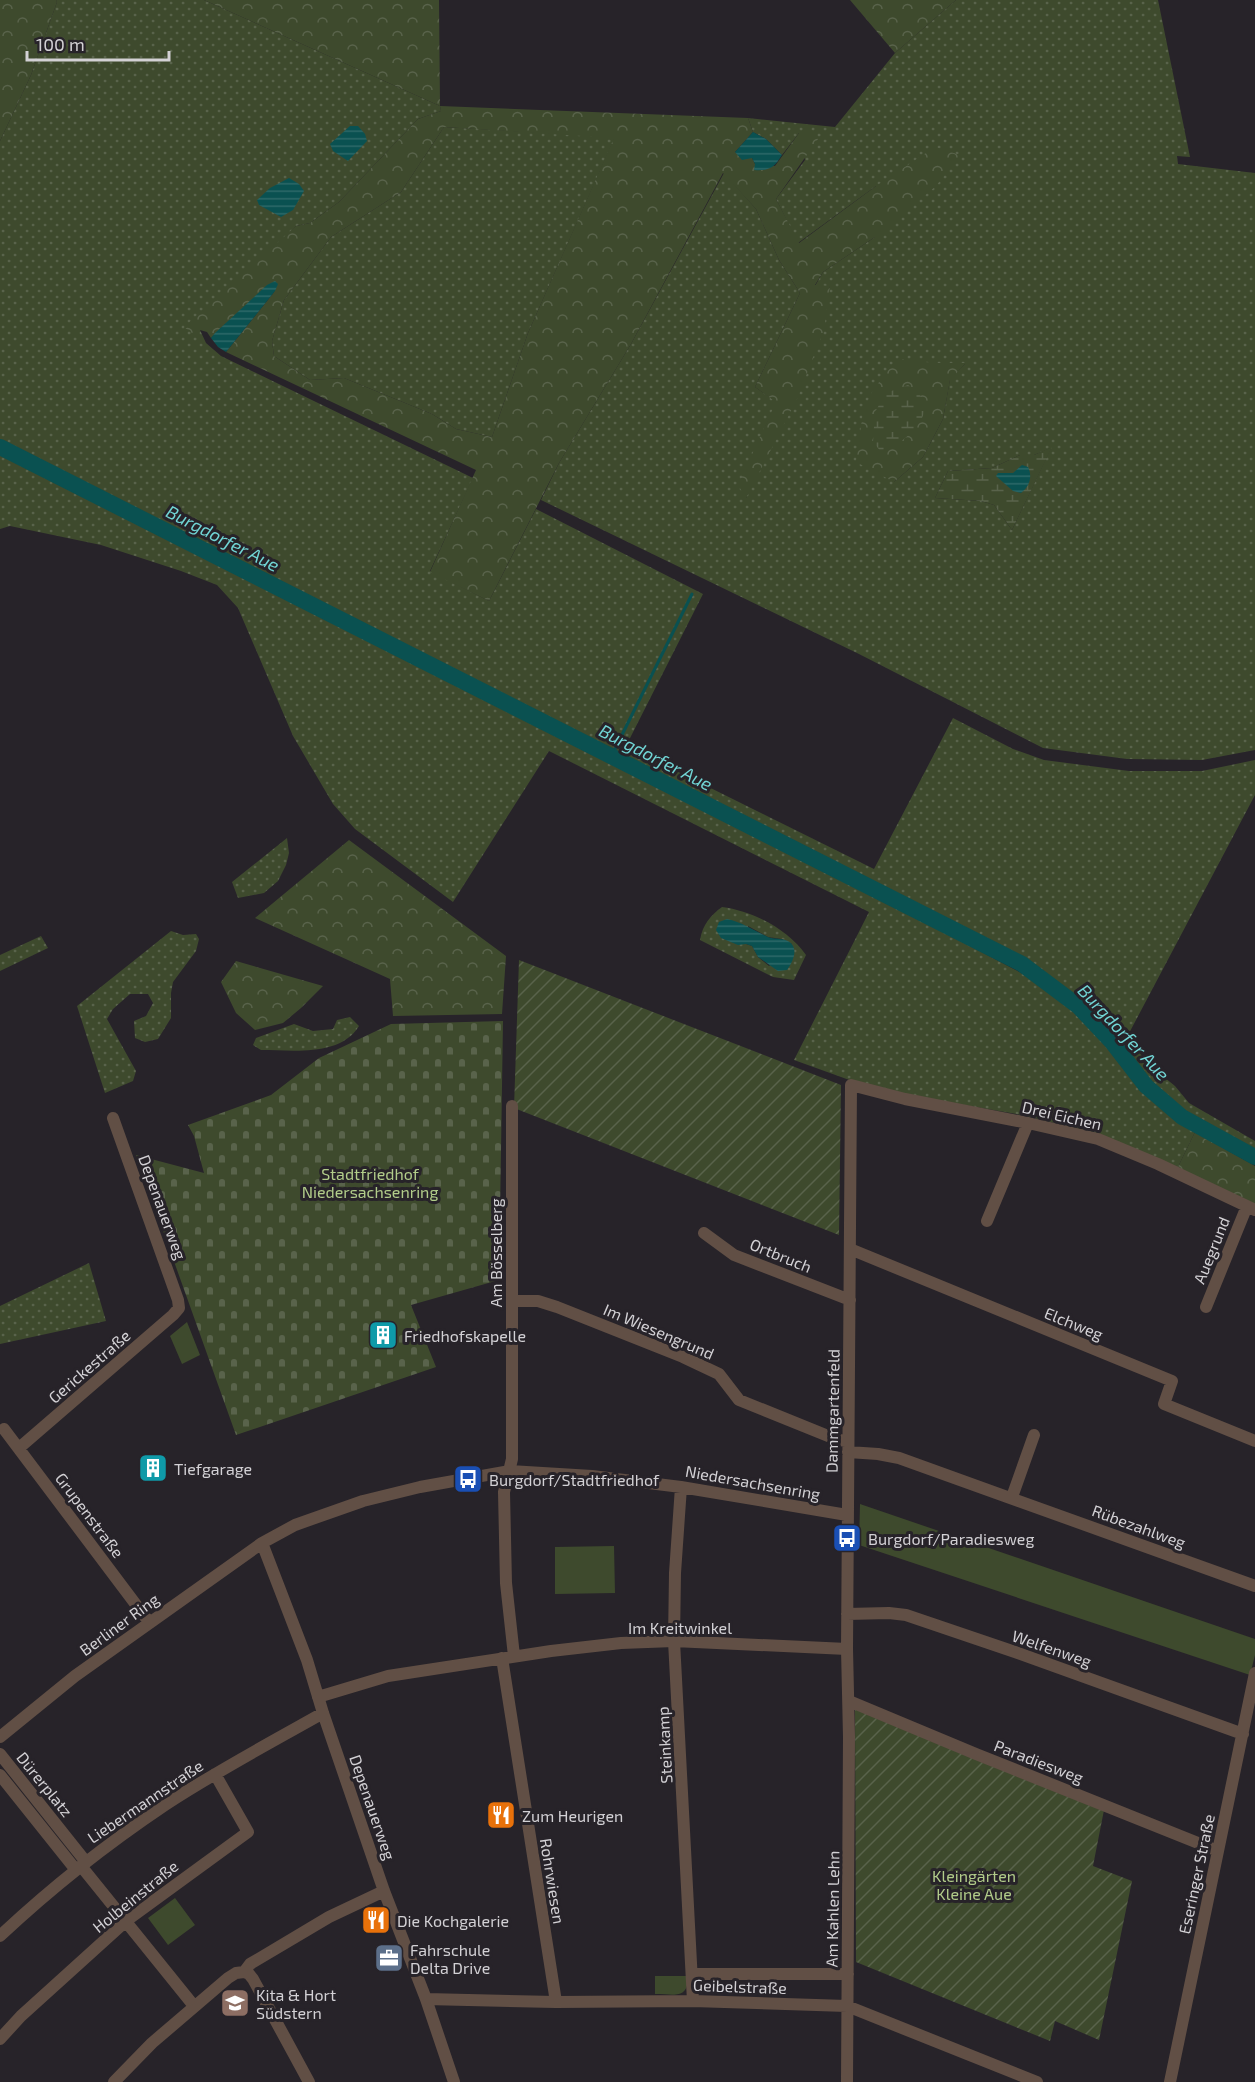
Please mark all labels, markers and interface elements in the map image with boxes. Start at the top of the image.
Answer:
scale bar [27,24,170,62]
text: 100 m [36,33,85,55]
water label: Burgdorfer Aue [163,500,284,576]
water label: Burgdorfer Aue [596,719,717,795]
water label: Burgdorfer Aue [1074,979,1175,1085]
street label: Drei Eichen [1020,1097,1104,1133]
street label: Depenauerweg [135,1152,191,1262]
park label: Stadtfriedhof Niedersachsenring [302,1164,438,1201]
street label: Am Bösselberg [486,1198,505,1308]
street label: Auegrund [1189,1214,1233,1286]
street label: Ortbruch [747,1234,815,1276]
street label: Im Wiesengrund [601,1299,717,1363]
street label: Elchweg [1042,1303,1106,1343]
building icon: Friedhofskapelle [367,1319,399,1351]
street label: Gerickestraße [44,1325,134,1407]
place label: Friedhofskapelle [404,1326,526,1345]
street label: Dammgartenfeld [821,1349,843,1473]
building icon: Tiefgarage [137,1452,169,1484]
place label: Tiefgarage [174,1459,252,1478]
street label: Niedersachsenring [684,1461,822,1503]
bus stop icon: Burgdorf/Stadtfriedhof [452,1463,484,1495]
street label: Grupenstraße [52,1469,128,1561]
place label: Burgdorf/Stadtfriedhof [489,1470,660,1489]
street label: Rübezahlweg [1090,1500,1188,1552]
bus stop icon: Burgdorf/Paradiesweg [831,1522,863,1554]
place label: Burgdorf/Paradiesweg [868,1529,1034,1548]
street label: Berliner Ring [76,1589,162,1659]
street label: Im Kreitwinkel [628,1618,732,1637]
street label: Welfenweg [1010,1626,1094,1670]
street label: Steinkamp [652,1706,676,1784]
street label: Paradiesweg [992,1735,1086,1787]
street label: Dürerplatz [13,1748,77,1820]
street label: Depenauerweg [346,1752,400,1862]
street label: Liebermannstraße [84,1755,206,1847]
restaurant icon: Zum Heurigen [485,1799,517,1831]
place label: Zum Heurigen [522,1806,623,1825]
street label: Eseringer Straße [1174,1812,1218,1936]
street label: Rohrwiesen [537,1837,569,1925]
street label: Am Kahlen Lehn [821,1851,843,1967]
street label: Holbeinstraße [88,1856,182,1936]
park label: Kleingärten Kleine Aue [932,1866,1016,1903]
restaurant icon: Die Kochgalerie [360,1904,392,1936]
place label: Die Kochgalerie [397,1911,509,1930]
place label: Fahrschule Delta Drive [410,1940,490,1977]
office icon: Fahrschule Delta Drive [373,1942,405,1974]
street label: Geibelstraße [693,1975,787,1997]
place label: Kita & Hort Südstern [256,1985,336,2022]
school or university icon: Kita & Hort Südstern [219,1987,251,2019]

